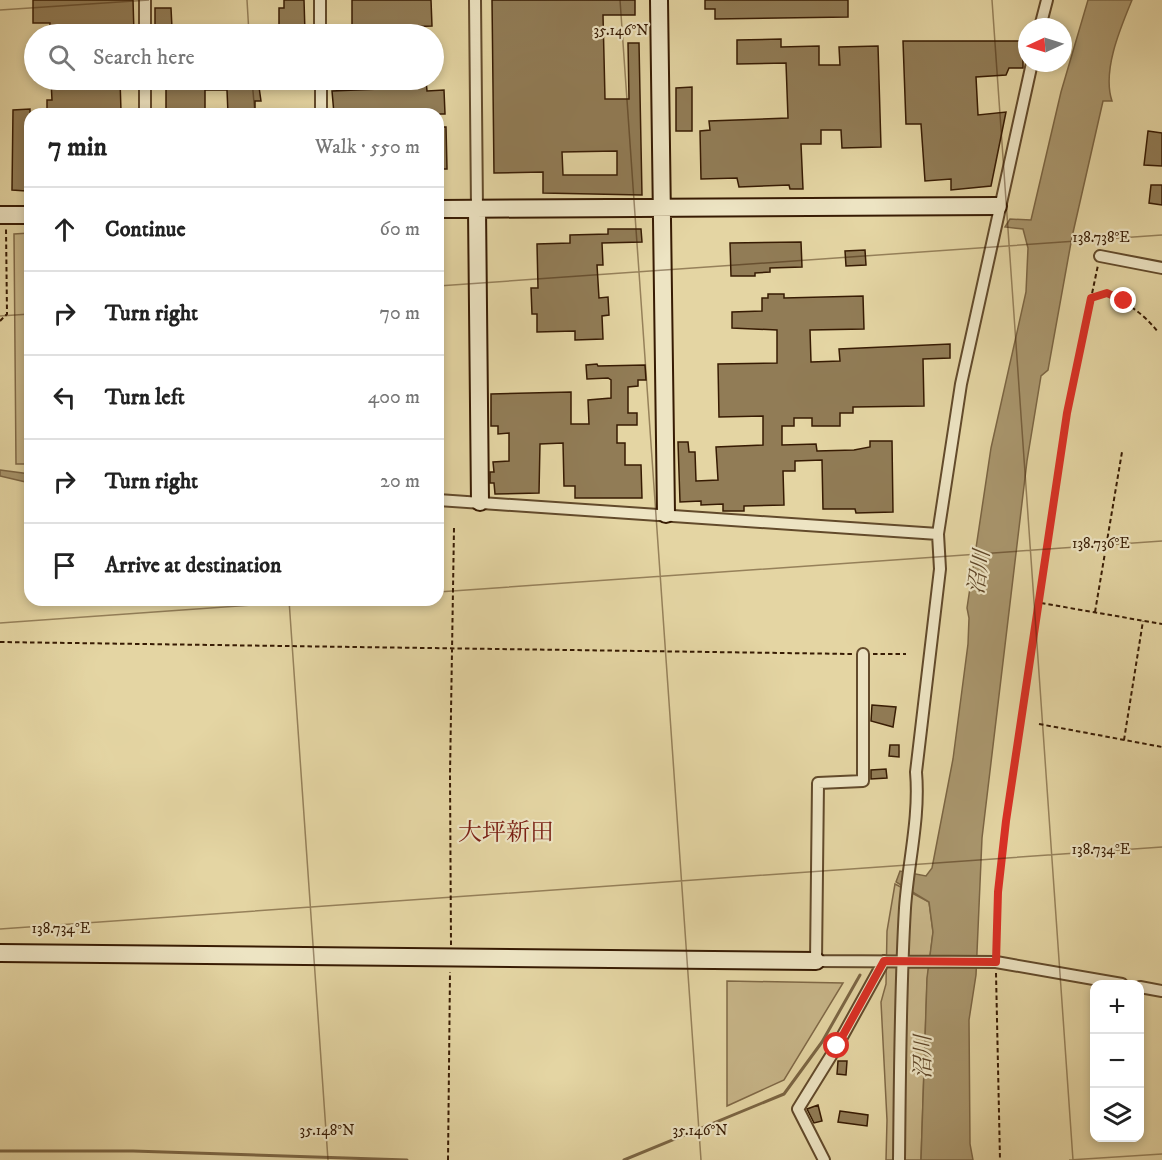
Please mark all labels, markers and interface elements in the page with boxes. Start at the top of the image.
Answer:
north arrow [1018,18,1072,72]
text: 35.146°N [593,21,649,40]
search box [24,24,444,90]
icon: search [45,41,78,74]
text: Search here [93,44,195,71]
text: 7 min [48,131,107,164]
text: Walk · 550 m [315,135,420,160]
icon: ahead [48,213,81,246]
text: Continue [105,216,186,243]
text: 60 m [380,217,420,242]
text: 138.738°E [1072,228,1130,247]
route end [1110,287,1136,313]
icon: right [48,297,81,330]
text: Turn right [105,300,198,327]
text: 70 m [379,301,420,326]
icon: left [48,381,81,414]
text: Turn left [105,384,185,411]
text: 400 m [368,385,420,410]
icon: right [48,465,81,498]
text: Turn right [105,468,198,495]
text: 20 m [380,469,420,494]
text: 138.736°E [1072,534,1130,553]
water label: 沼川 [963,547,996,596]
icon: arrive [48,549,81,582]
text: Arrive at destination [105,552,282,579]
district label: 大坪新田 [458,818,554,848]
text: 138.734°E [1072,840,1131,859]
text: 138.734°E [32,919,91,938]
map controls [1090,980,1144,1142]
button: + [1090,980,1144,1034]
route start [823,1032,849,1058]
water label: 沼川 [910,1033,937,1079]
button: − [1090,1034,1144,1088]
button: layers [1090,1088,1144,1142]
text: 35.148°N [300,1121,354,1140]
text: 35.146°N [672,1121,728,1140]

